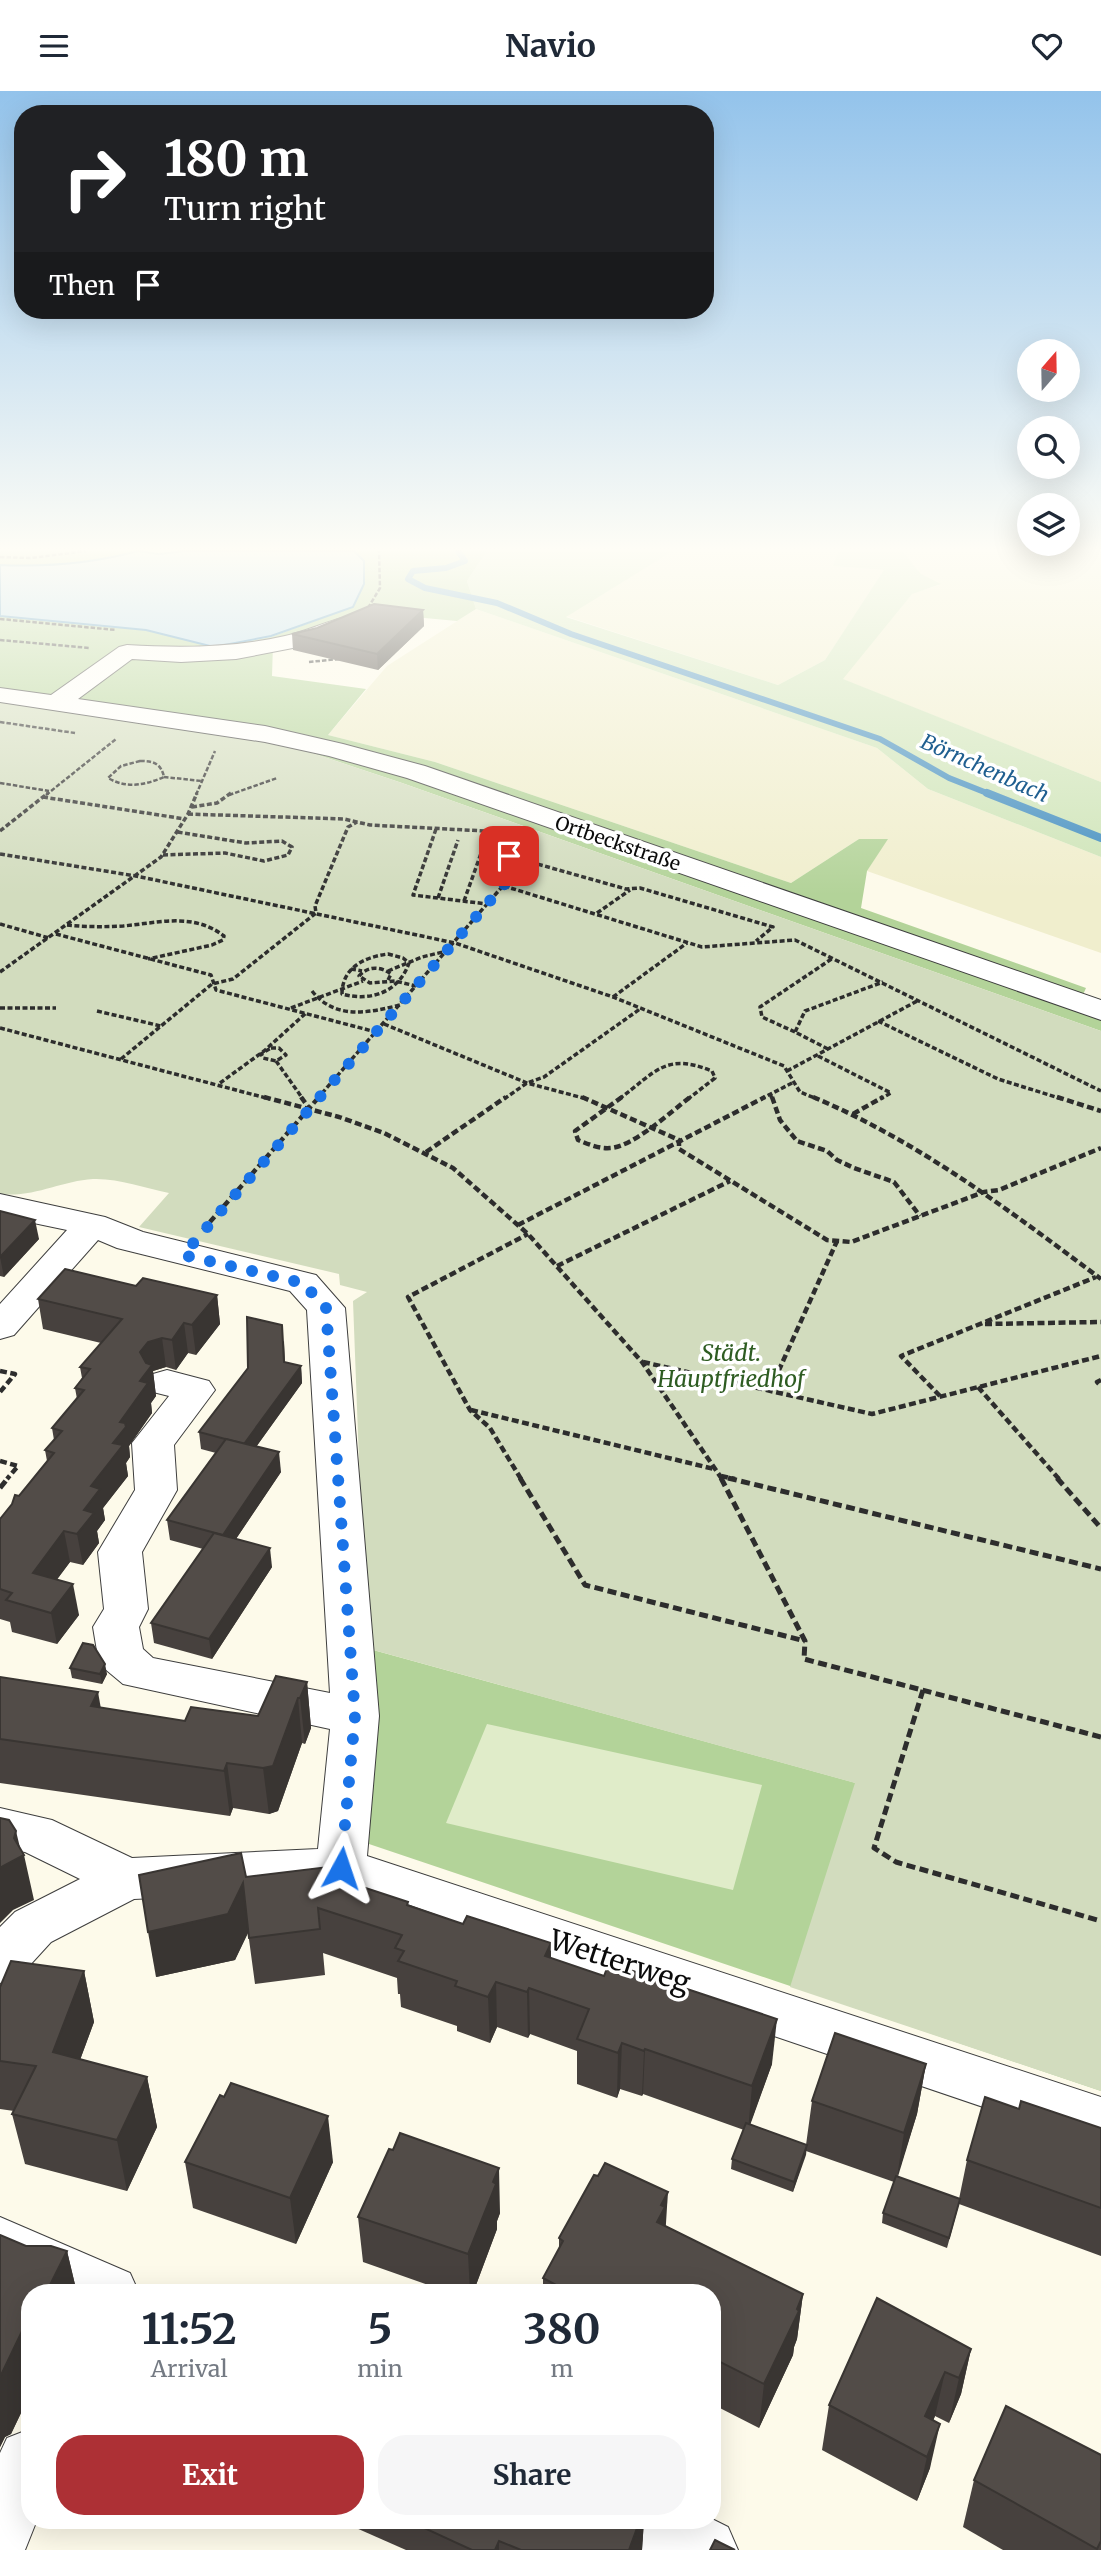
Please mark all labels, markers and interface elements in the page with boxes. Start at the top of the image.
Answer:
text: Navio [505,26,596,66]
icon: menu [35,27,73,65]
icon: heart [1028,27,1066,65]
text: 180 m [164,128,309,189]
icon: right [49,133,140,224]
text: Turn right [164,189,326,229]
icon: arrive [129,266,167,304]
text: Then [49,269,115,302]
north arrow [1017,339,1080,403]
map controls [1017,339,1080,556]
button: search [1017,416,1080,479]
button: layers [1017,493,1080,556]
water label: Börnchenbach [917,728,1053,808]
street label: Ortbeckstraße [552,810,684,876]
pin [479,826,539,886]
icon: arrive [490,837,528,875]
park label: Städt. Hauptfriedhof [656,1338,807,1393]
position arrow [304,1831,378,1905]
street label: Wetterweg [544,1921,695,2001]
text: 11:52 [142,2303,237,2355]
text: 5 [368,2303,392,2355]
text: 380 [523,2303,600,2355]
text: Arrival [151,2354,228,2383]
text: min [357,2354,403,2383]
text: m [550,2354,573,2383]
button: Exit [56,2435,364,2515]
button: Share [378,2435,686,2515]

